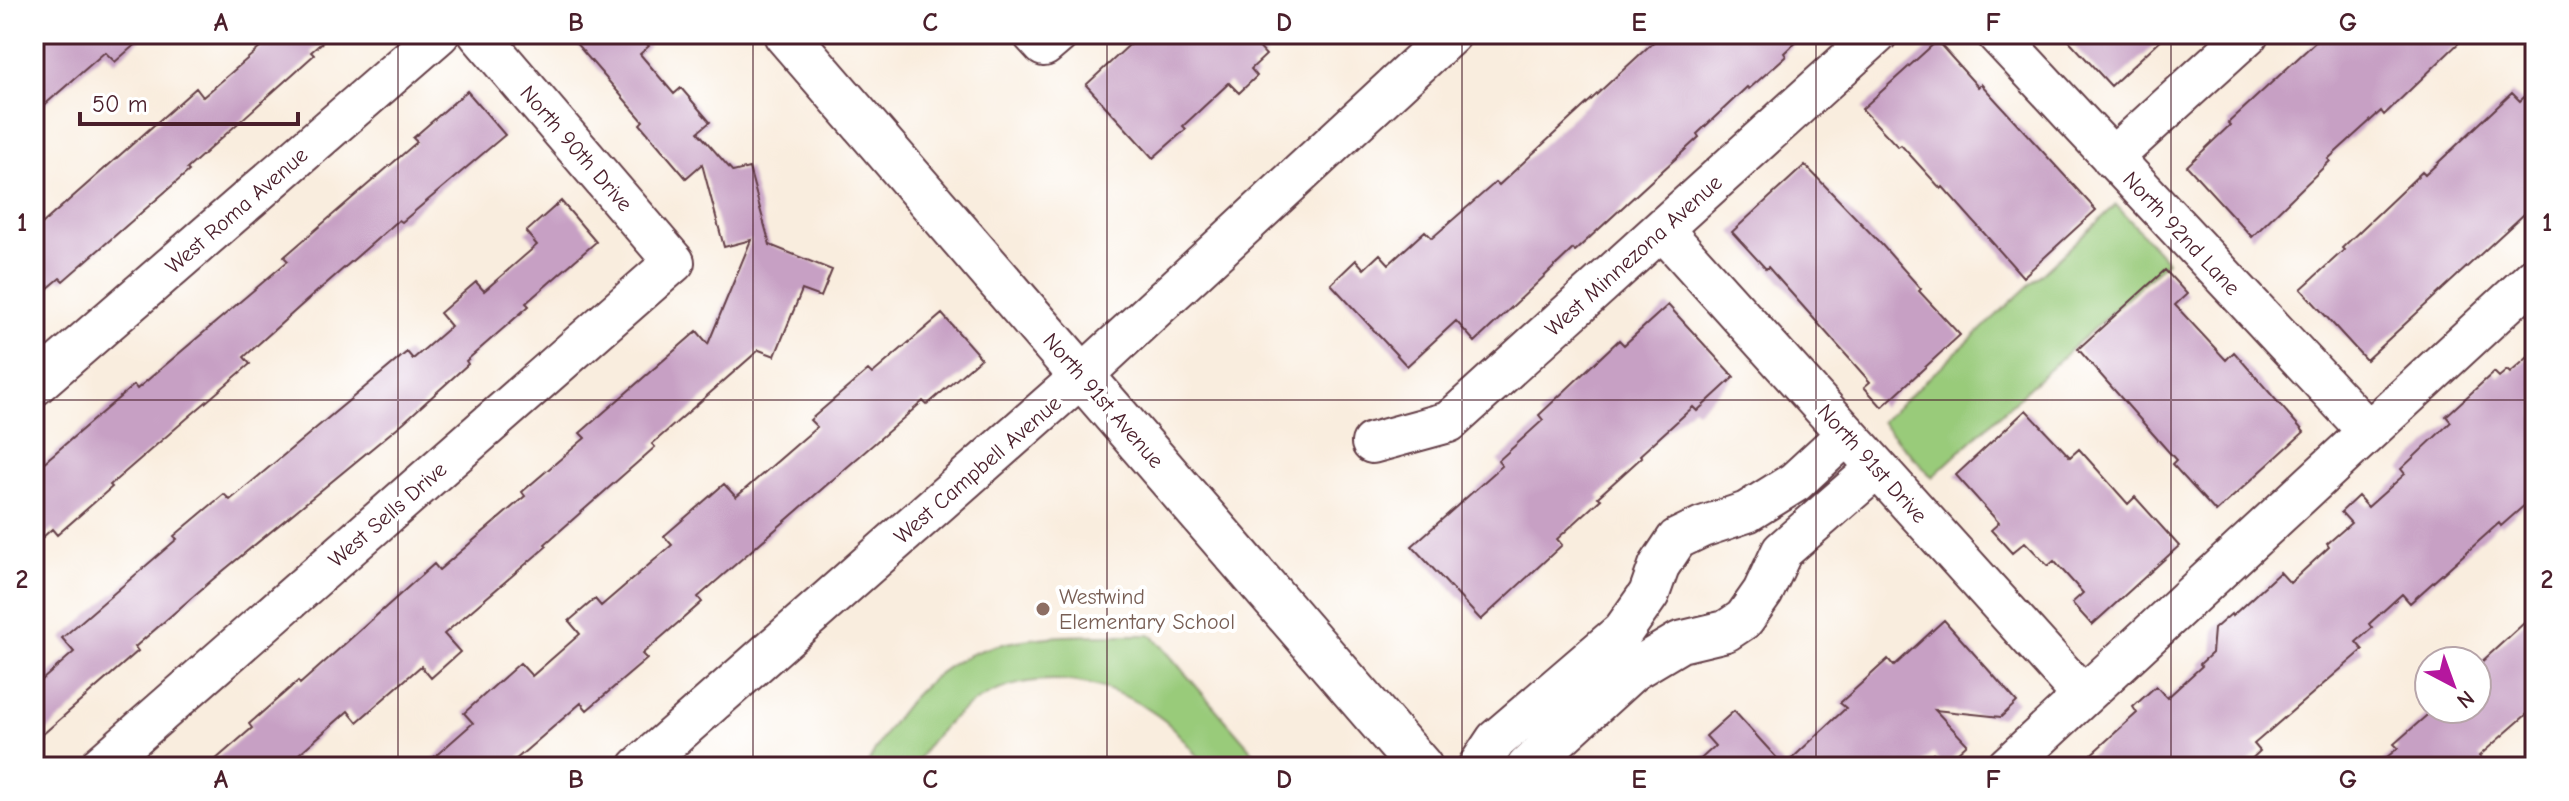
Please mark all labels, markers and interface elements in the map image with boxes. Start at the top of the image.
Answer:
text: A [214,8,229,38]
text: B [568,8,584,38]
text: C [922,8,938,38]
text: D [1276,8,1292,38]
text: E [1631,8,1647,38]
text: F [1985,8,2001,38]
text: G [2339,8,2357,38]
scale bar [80,76,298,126]
street label: North 90th Drive [515,80,638,217]
text: 50 m [92,90,148,118]
street label: West Roma Avenue [160,142,313,280]
street label: North 92nd Lane [2117,166,2245,301]
street label: West Minnezona Avenue [1540,170,1727,342]
text: 1 [17,208,27,238]
text: 1 [2542,208,2552,238]
street label: North 91st Avenue [1038,328,1169,474]
street label: West Campbell Avenue [889,390,1067,549]
street label: North 91st Drive [1812,399,1932,528]
street label: West Sells Drive [323,456,452,573]
text: 2 [16,565,28,595]
text: 2 [2541,565,2553,595]
place label: Westwind Elementary School [1059,584,1235,635]
marker: Westwind Elementary School [1034,600,1052,618]
north arrow [2413,645,2493,725]
text: N [2452,685,2479,714]
text: A [214,765,229,795]
text: B [568,765,584,795]
text: C [922,765,938,795]
text: D [1276,765,1292,795]
text: E [1631,765,1647,795]
text: F [1985,765,2001,795]
text: G [2339,765,2357,795]

